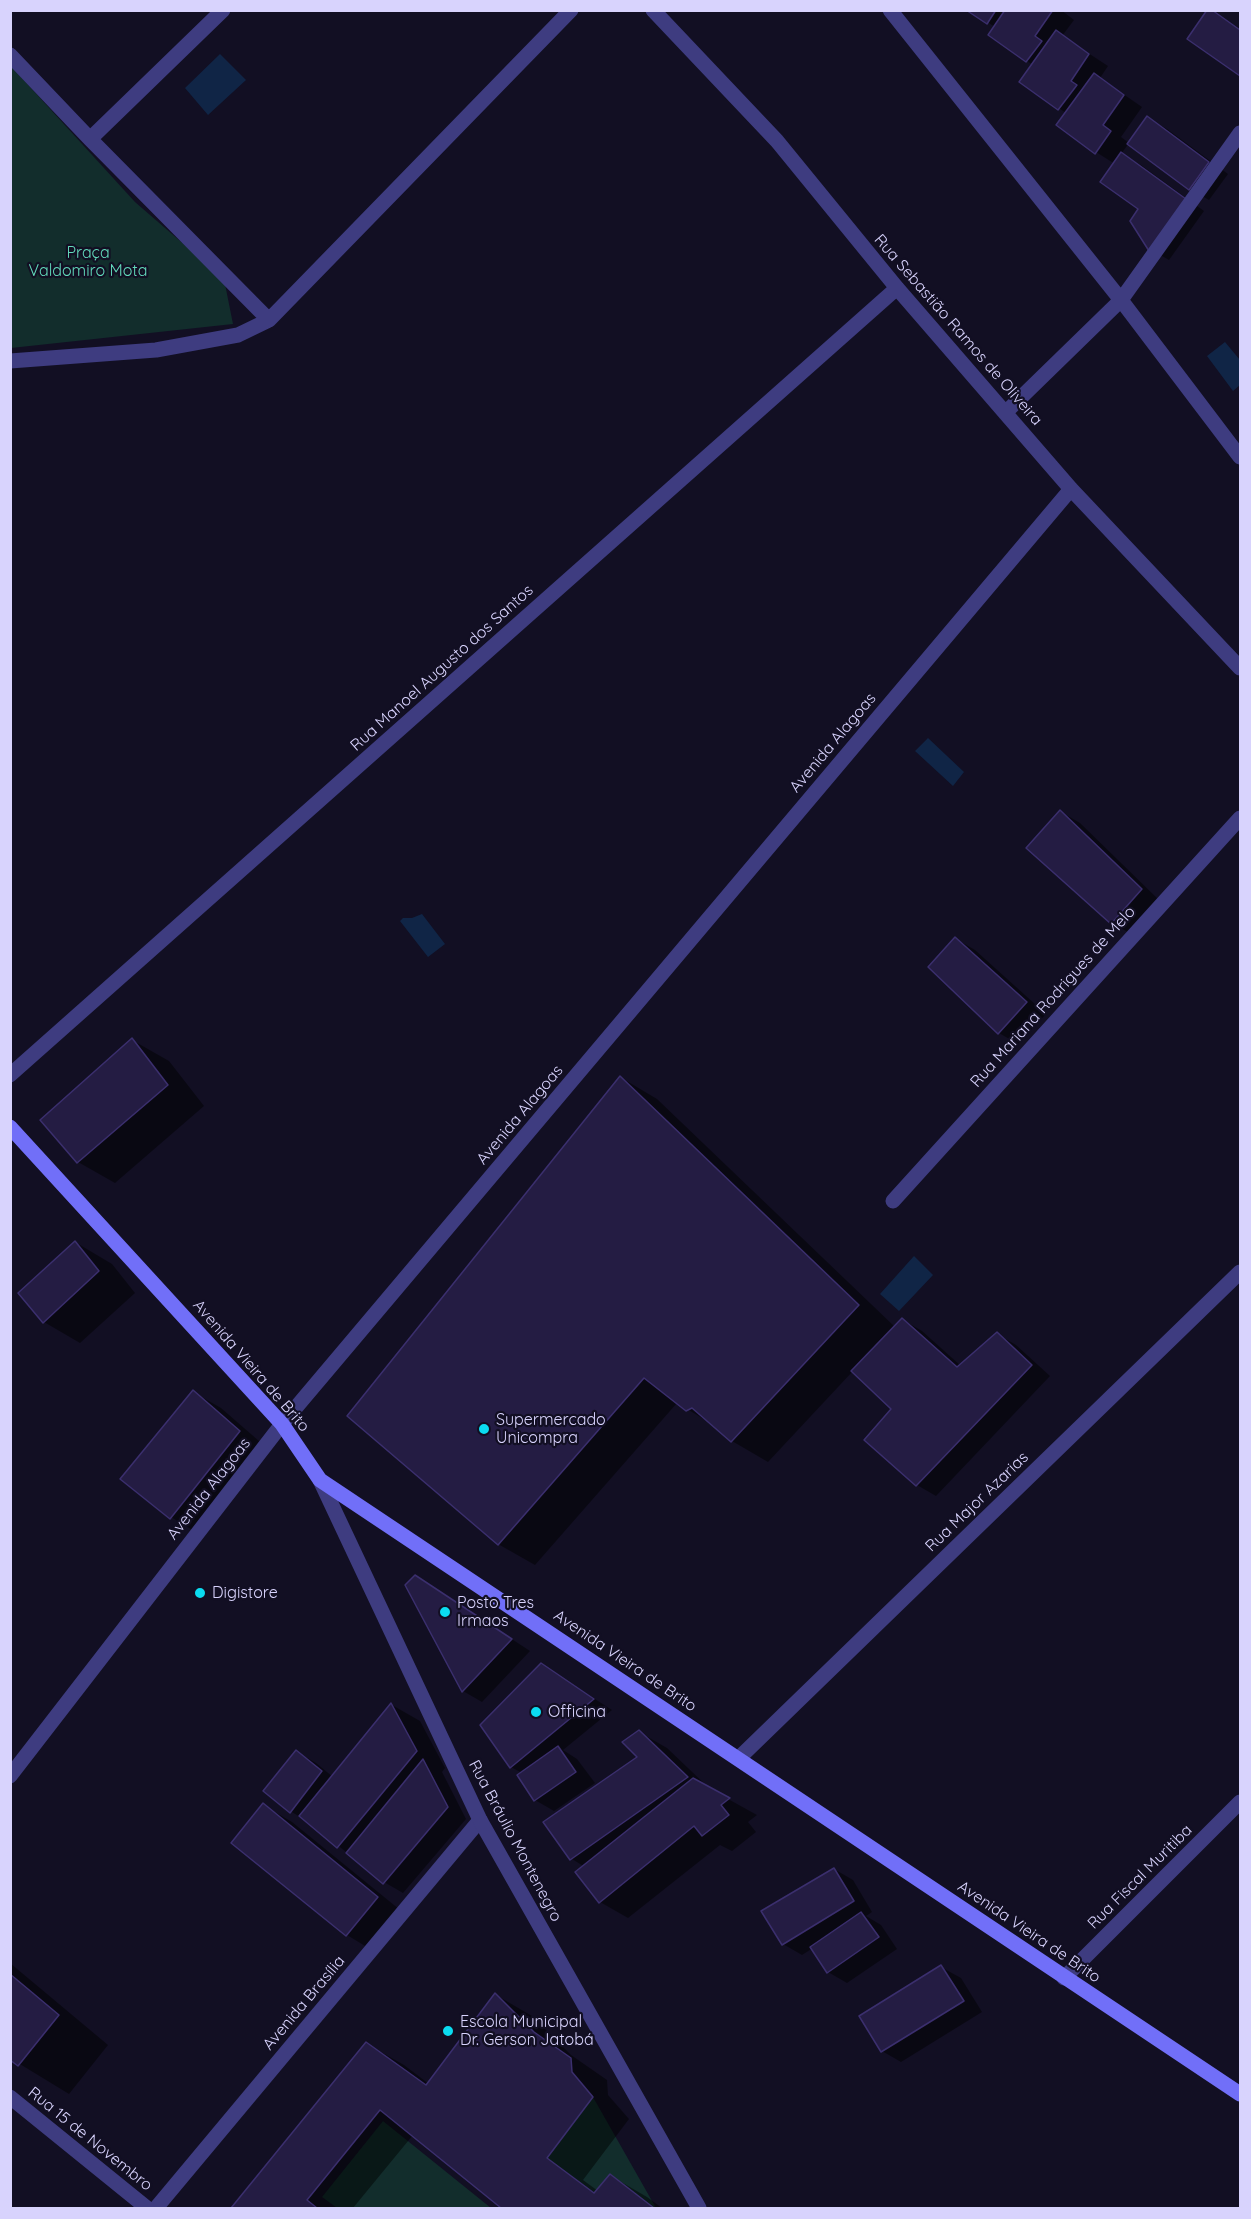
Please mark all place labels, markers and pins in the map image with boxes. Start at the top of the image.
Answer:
place label: Supermercado Unicompra [496,1410,606,1448]
marker: Supermercado Unicompra [477,1422,491,1436]
place label: Digistore [212,1583,278,1603]
marker: Digistore [193,1586,207,1600]
place label: Posto Tres Irmaos [457,1593,534,1631]
marker: Posto Tres Irmaos [438,1605,452,1619]
place label: Officina [548,1702,606,1722]
marker: Officina [529,1705,543,1719]
place label: Escola Municipal Dr. Gerson Jatobá [460,2012,594,2050]
marker: Escola Municipal Dr. Gerson Jatobá [441,2024,455,2038]

